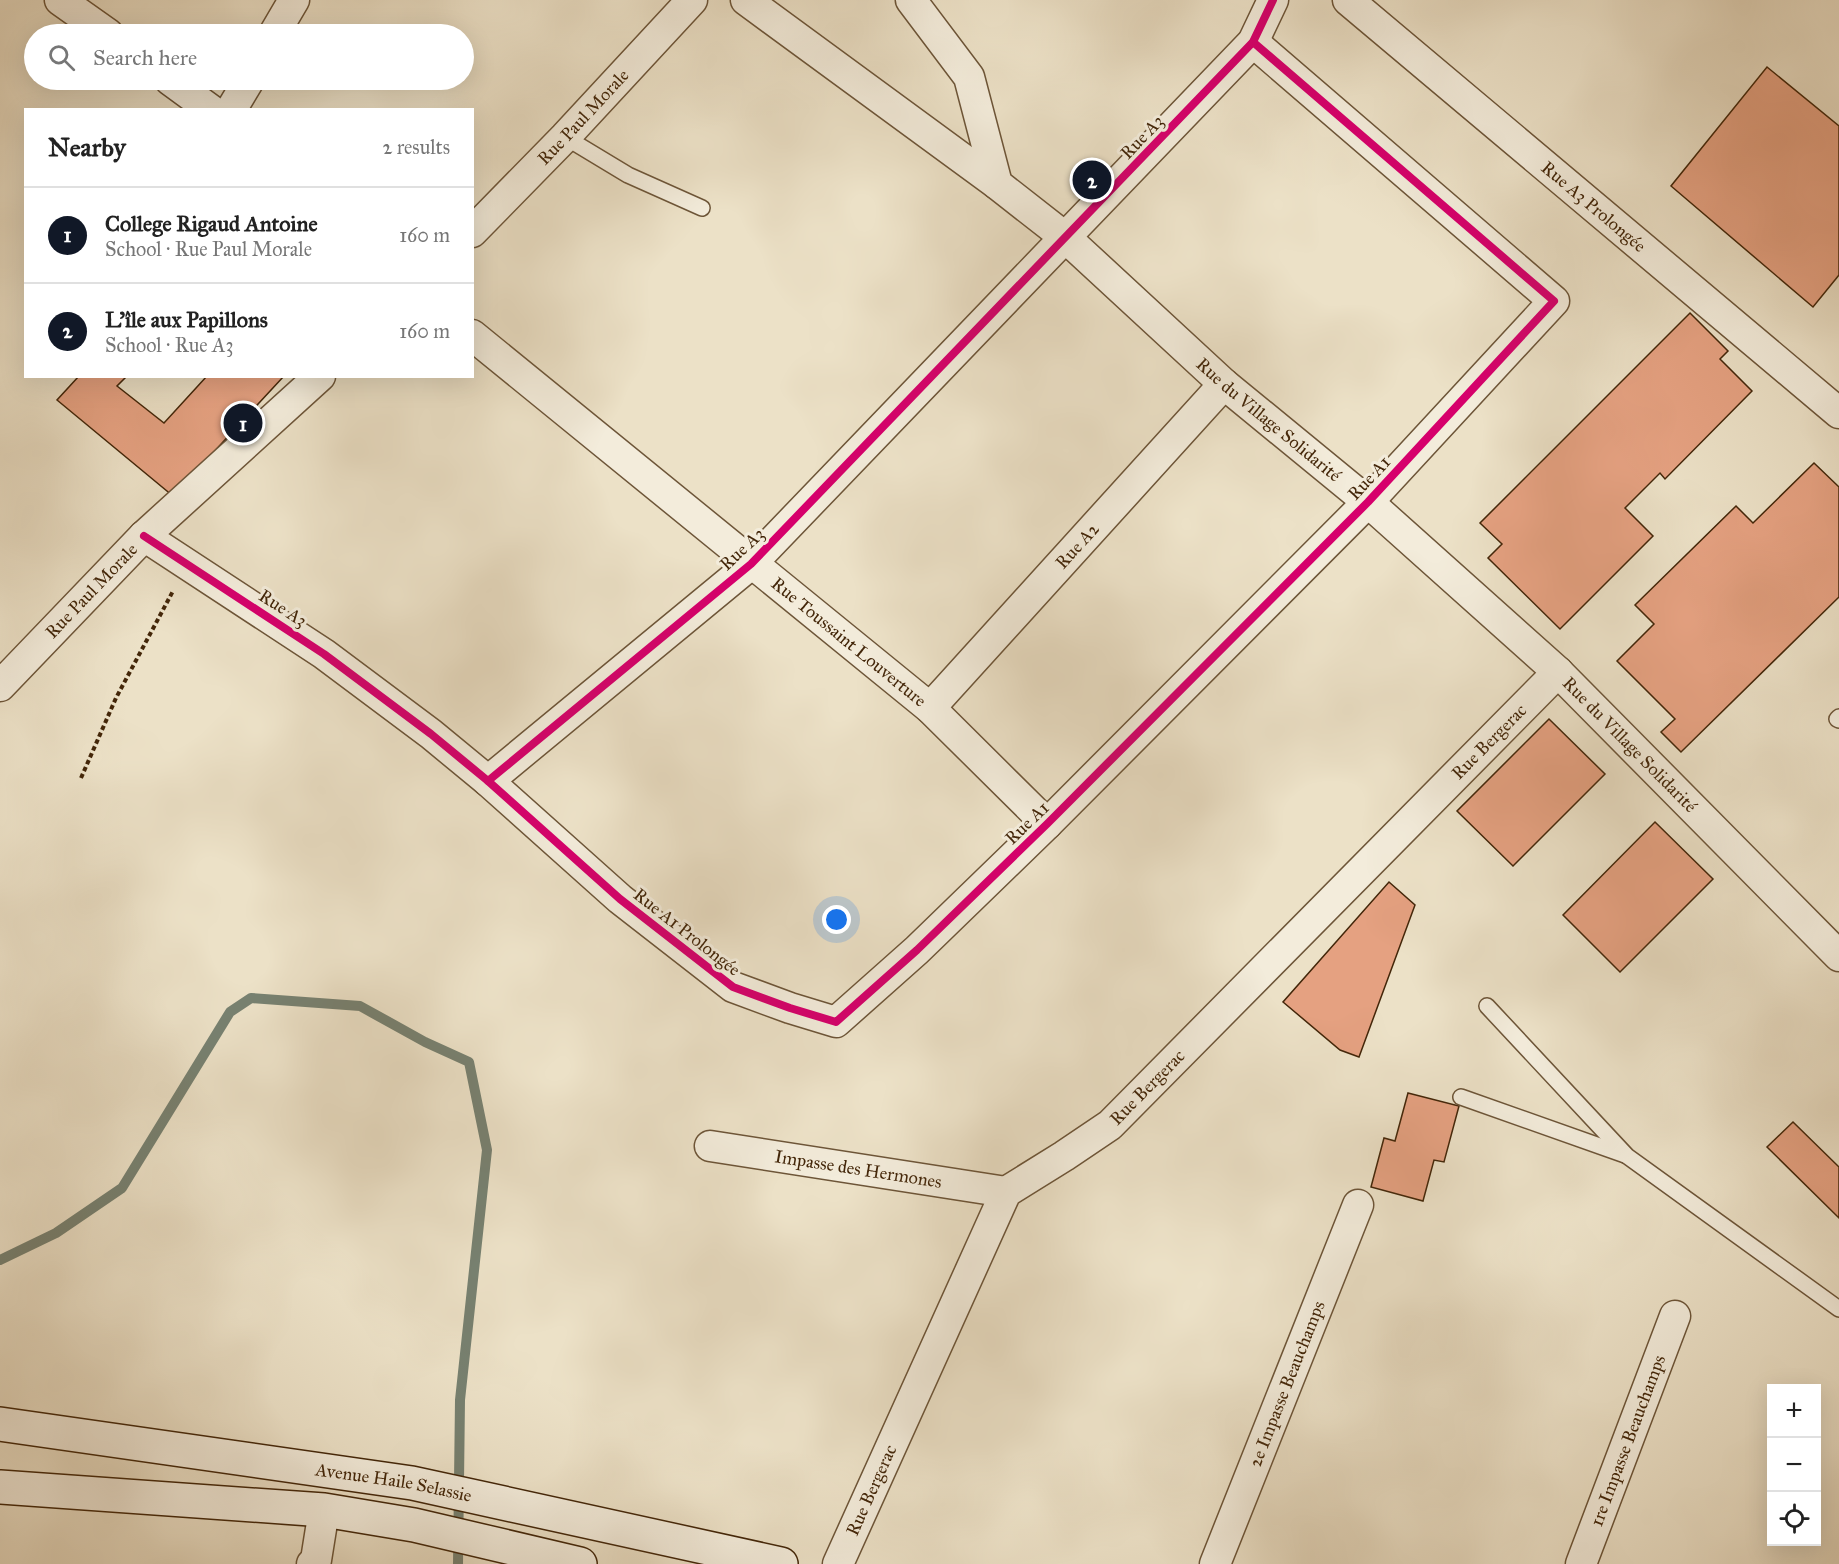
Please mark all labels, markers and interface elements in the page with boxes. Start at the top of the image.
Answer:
search box [24,24,474,90]
icon: search [45,41,78,74]
text: Search here [93,44,197,71]
street label: Rue Paul Morale [533,64,633,170]
street label: Rue A3 [1116,110,1168,164]
text: Nearby [48,131,126,163]
text: 2 results [382,135,450,159]
street label: Rue A3 Prolongée [1537,156,1650,257]
pin: 2 [1072,158,1112,202]
text: College Rigaud Antoine [105,210,318,237]
text: 1 [64,223,71,247]
text: 160 m [399,223,450,247]
text: School · Rue Paul Morale [105,237,312,261]
text: L'île aux Papillons [105,306,268,333]
text: 2 [63,319,72,343]
text: 160 m [399,319,450,343]
text: School · Rue A3 [105,333,233,357]
street label: Rue du Village Solidarité [1192,353,1346,487]
pin: 1 [224,400,262,446]
street label: Rue A1 [1343,451,1395,505]
street label: Rue A2 [1051,518,1104,573]
street label: Rue A3 [715,523,769,575]
street label: Rue Paul Morale [41,539,142,643]
street label: Rue Toussaint Louverture [767,572,931,712]
street label: Rue A3 [255,584,311,632]
street label: Rue du Village Solidarité [1558,672,1702,817]
street label: Rue Bergerac [1447,699,1531,784]
street label: Rue A1 [1000,797,1054,849]
street label: Rue A1 Prolongée [629,883,745,981]
your location [822,905,851,934]
street label: Rue Bergerac [1105,1045,1190,1130]
street label: Impasse des Hermones [773,1145,943,1193]
street label: 2e Impasse Beauchamps [1244,1298,1330,1470]
street label: 1re Impasse Beauchamps [1585,1352,1670,1529]
map controls [1767,1384,1821,1546]
button: + [1767,1384,1821,1438]
button: − [1767,1438,1821,1492]
street label: Rue Bergerac [841,1441,902,1539]
street label: Avenue Haile Selassie [313,1458,474,1507]
button: locate [1767,1492,1821,1546]

